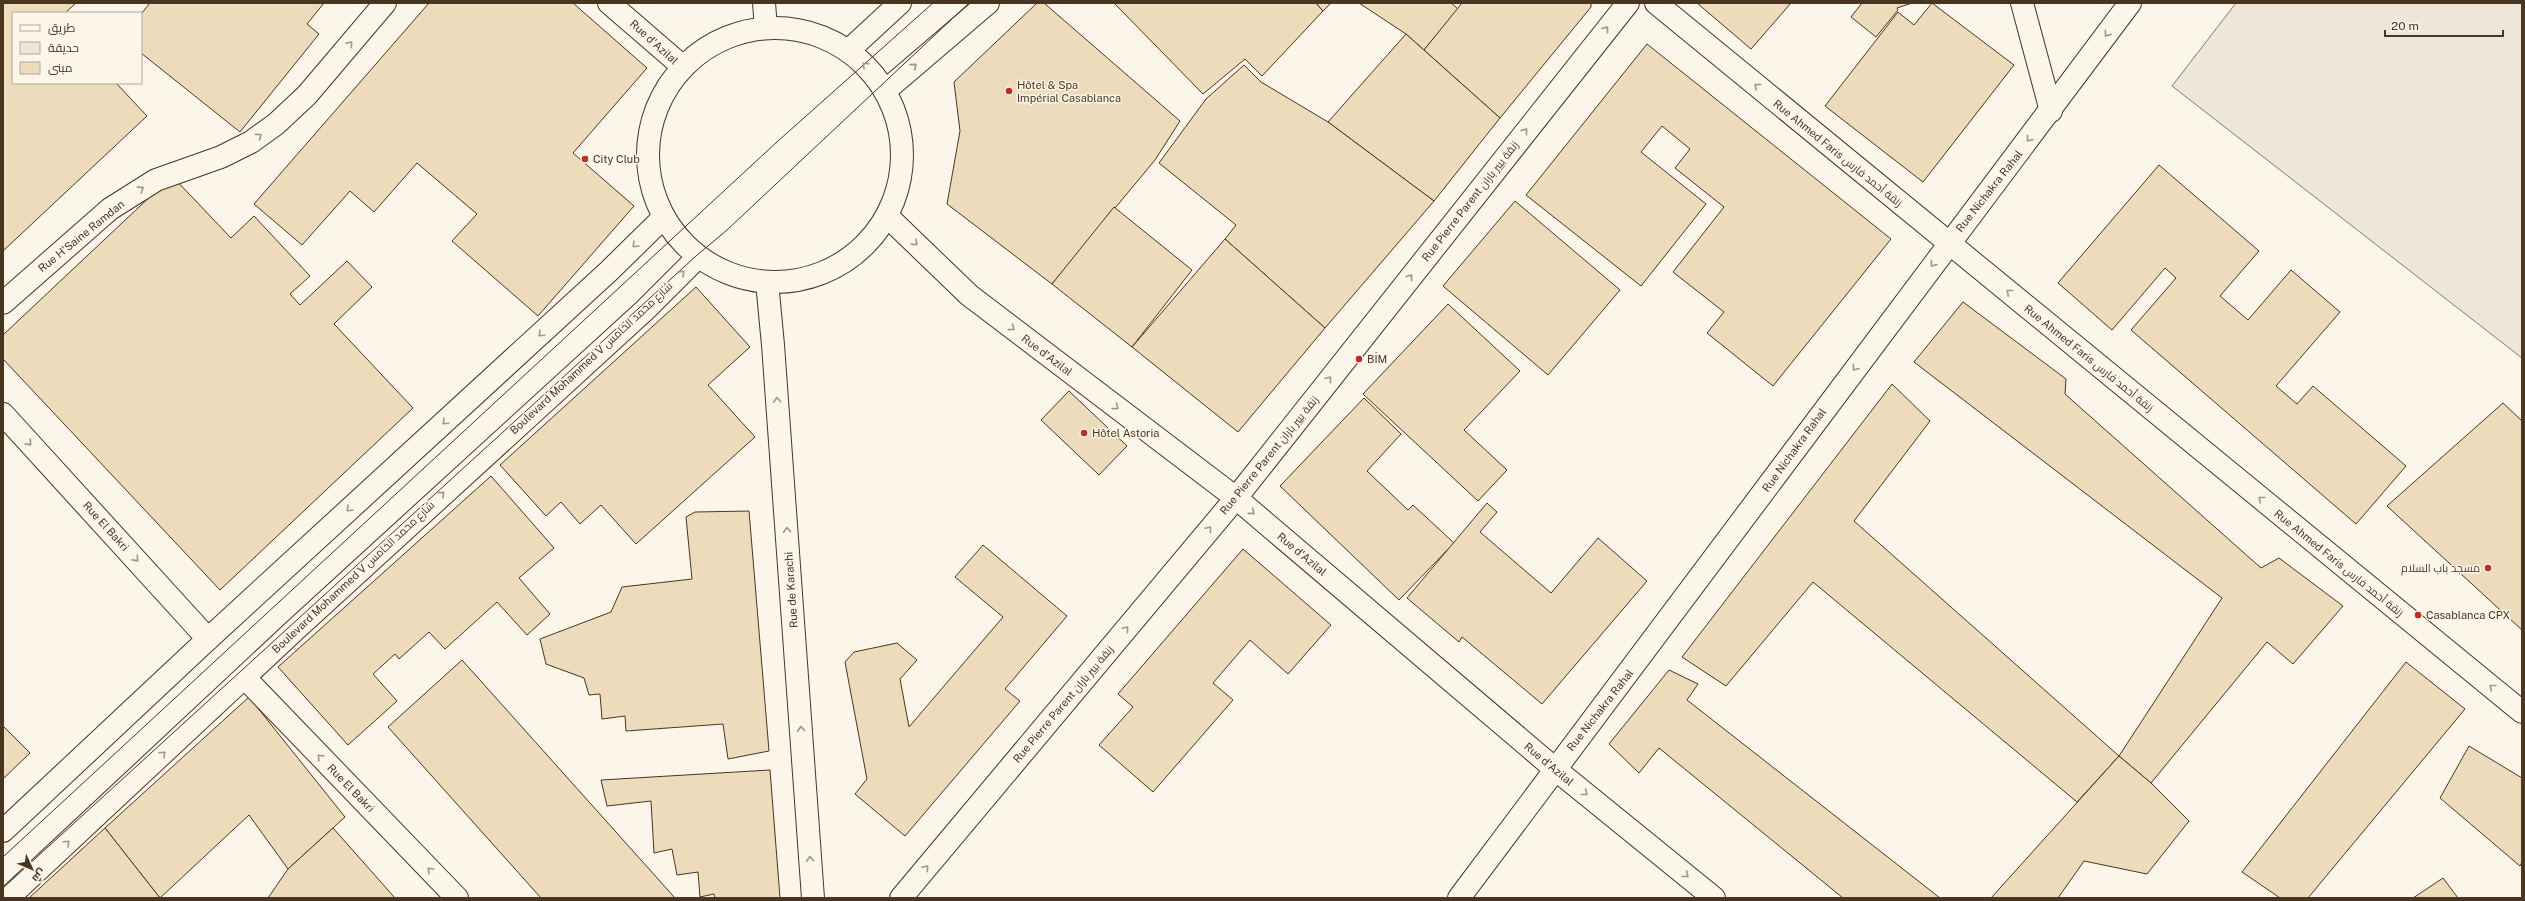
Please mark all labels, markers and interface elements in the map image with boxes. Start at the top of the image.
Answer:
legend [12,12,142,84]
scale bar [2385,12,2503,38]
street label: Rue d'Azilal [628,17,680,67]
text: 20 m [2391,19,2419,33]
text: طريق [48,21,76,35]
one-way arrow [1601,27,1608,34]
one-way arrow [2105,30,2112,37]
text: حديقة [48,41,79,55]
one-way arrow [346,41,353,49]
text: مبنى [48,61,73,75]
one-way arrow [862,63,870,70]
one-way arrow [910,64,917,71]
place label: Hôtel & Spa Impérial Casablanca [1017,79,1121,104]
one-way arrow [1754,83,1761,90]
marker: Hôtel & Spa Impérial Casablanca [1004,86,1014,96]
street label: Rue Ahmed Faris زنقة أحمد فارس [1770,96,1906,210]
one-way arrow [1521,129,1528,136]
one-way arrow [255,133,262,141]
one-way arrow [2027,134,2034,141]
street label: Rue Pierre Parent زنقة بيير باران [1419,139,1521,264]
street label: Rue Nichakra Rahal [1953,148,2025,234]
place label: City Club [593,153,640,165]
marker: City Club [580,154,590,164]
one-way arrow [137,187,144,194]
street label: Rue H'Saine Ramdan [36,198,126,274]
one-way arrow [910,238,918,246]
one-way arrow [632,240,640,248]
one-way arrow [1931,259,1938,266]
one-way arrow [677,270,685,278]
one-way arrow [1405,275,1412,282]
street label: Boulevard Mohammed V شارع محمد الخامس [508,280,676,438]
one-way arrow [2006,290,2013,297]
street label: Rue Ahmed Faris زنقة أحمد فارس [2021,301,2157,415]
one-way arrow [1008,324,1015,331]
one-way arrow [538,329,545,336]
street label: Rue d'Azilal [1019,332,1075,378]
place label: BİM [1367,352,1387,365]
marker: BİM [1354,354,1364,364]
one-way arrow [1852,363,1859,370]
one-way arrow [1325,377,1332,384]
street label: Rue Pierre Parent زنقة بيير باران [1217,393,1321,517]
one-way arrow [773,397,782,403]
one-way arrow [1111,402,1118,409]
street label: Rue Nichakra Rahal [1760,406,1828,494]
one-way arrow [442,417,450,424]
place label: Hôtel Astoria [1092,427,1159,439]
marker: Hôtel Astoria [1079,428,1089,438]
one-way arrow [25,438,32,445]
one-way arrow [438,492,445,499]
one-way arrow [2259,496,2266,503]
street label: Rue El Bakri [81,499,131,553]
street label: Boulevard Mohammed V شارع محمد الخامس [270,499,438,657]
one-way arrow [346,505,354,512]
street label: Rue Ahmed Faris زنقة أحمد فارس [2271,506,2407,620]
one-way arrow [1248,507,1255,514]
one-way arrow [782,527,791,533]
one-way arrow [1205,527,1212,534]
street label: Rue d'Azilal [1275,530,1329,578]
street label: Rue de Karachi [782,551,800,629]
one-way arrow [131,554,139,562]
place label: مسجد باب السلام [2401,562,2480,576]
marker: مسجد باب السلام [2483,563,2493,573]
place label: Casablanca CPX [2426,609,2510,621]
marker: Casablanca CPX [2413,610,2423,620]
one-way arrow [1121,626,1128,633]
street label: Rue Pierre Parent زنقة بيير باران [1011,643,1116,766]
street label: Rue Nichakra Rahal [1564,667,1636,753]
one-way arrow [2489,685,2496,692]
one-way arrow [796,726,805,732]
street label: Rue d'Azilal [1522,740,1576,788]
one-way arrow [158,752,166,759]
one-way arrow [317,754,325,762]
street label: Rue El Bakri [325,762,377,814]
one-way arrow [1581,789,1588,796]
one-way arrow [63,841,70,848]
north arrow [12,849,52,889]
one-way arrow [806,856,815,862]
one-way arrow [921,865,928,873]
text: ش [29,866,48,885]
one-way arrow [427,867,435,875]
one-way arrow [1682,871,1689,878]

